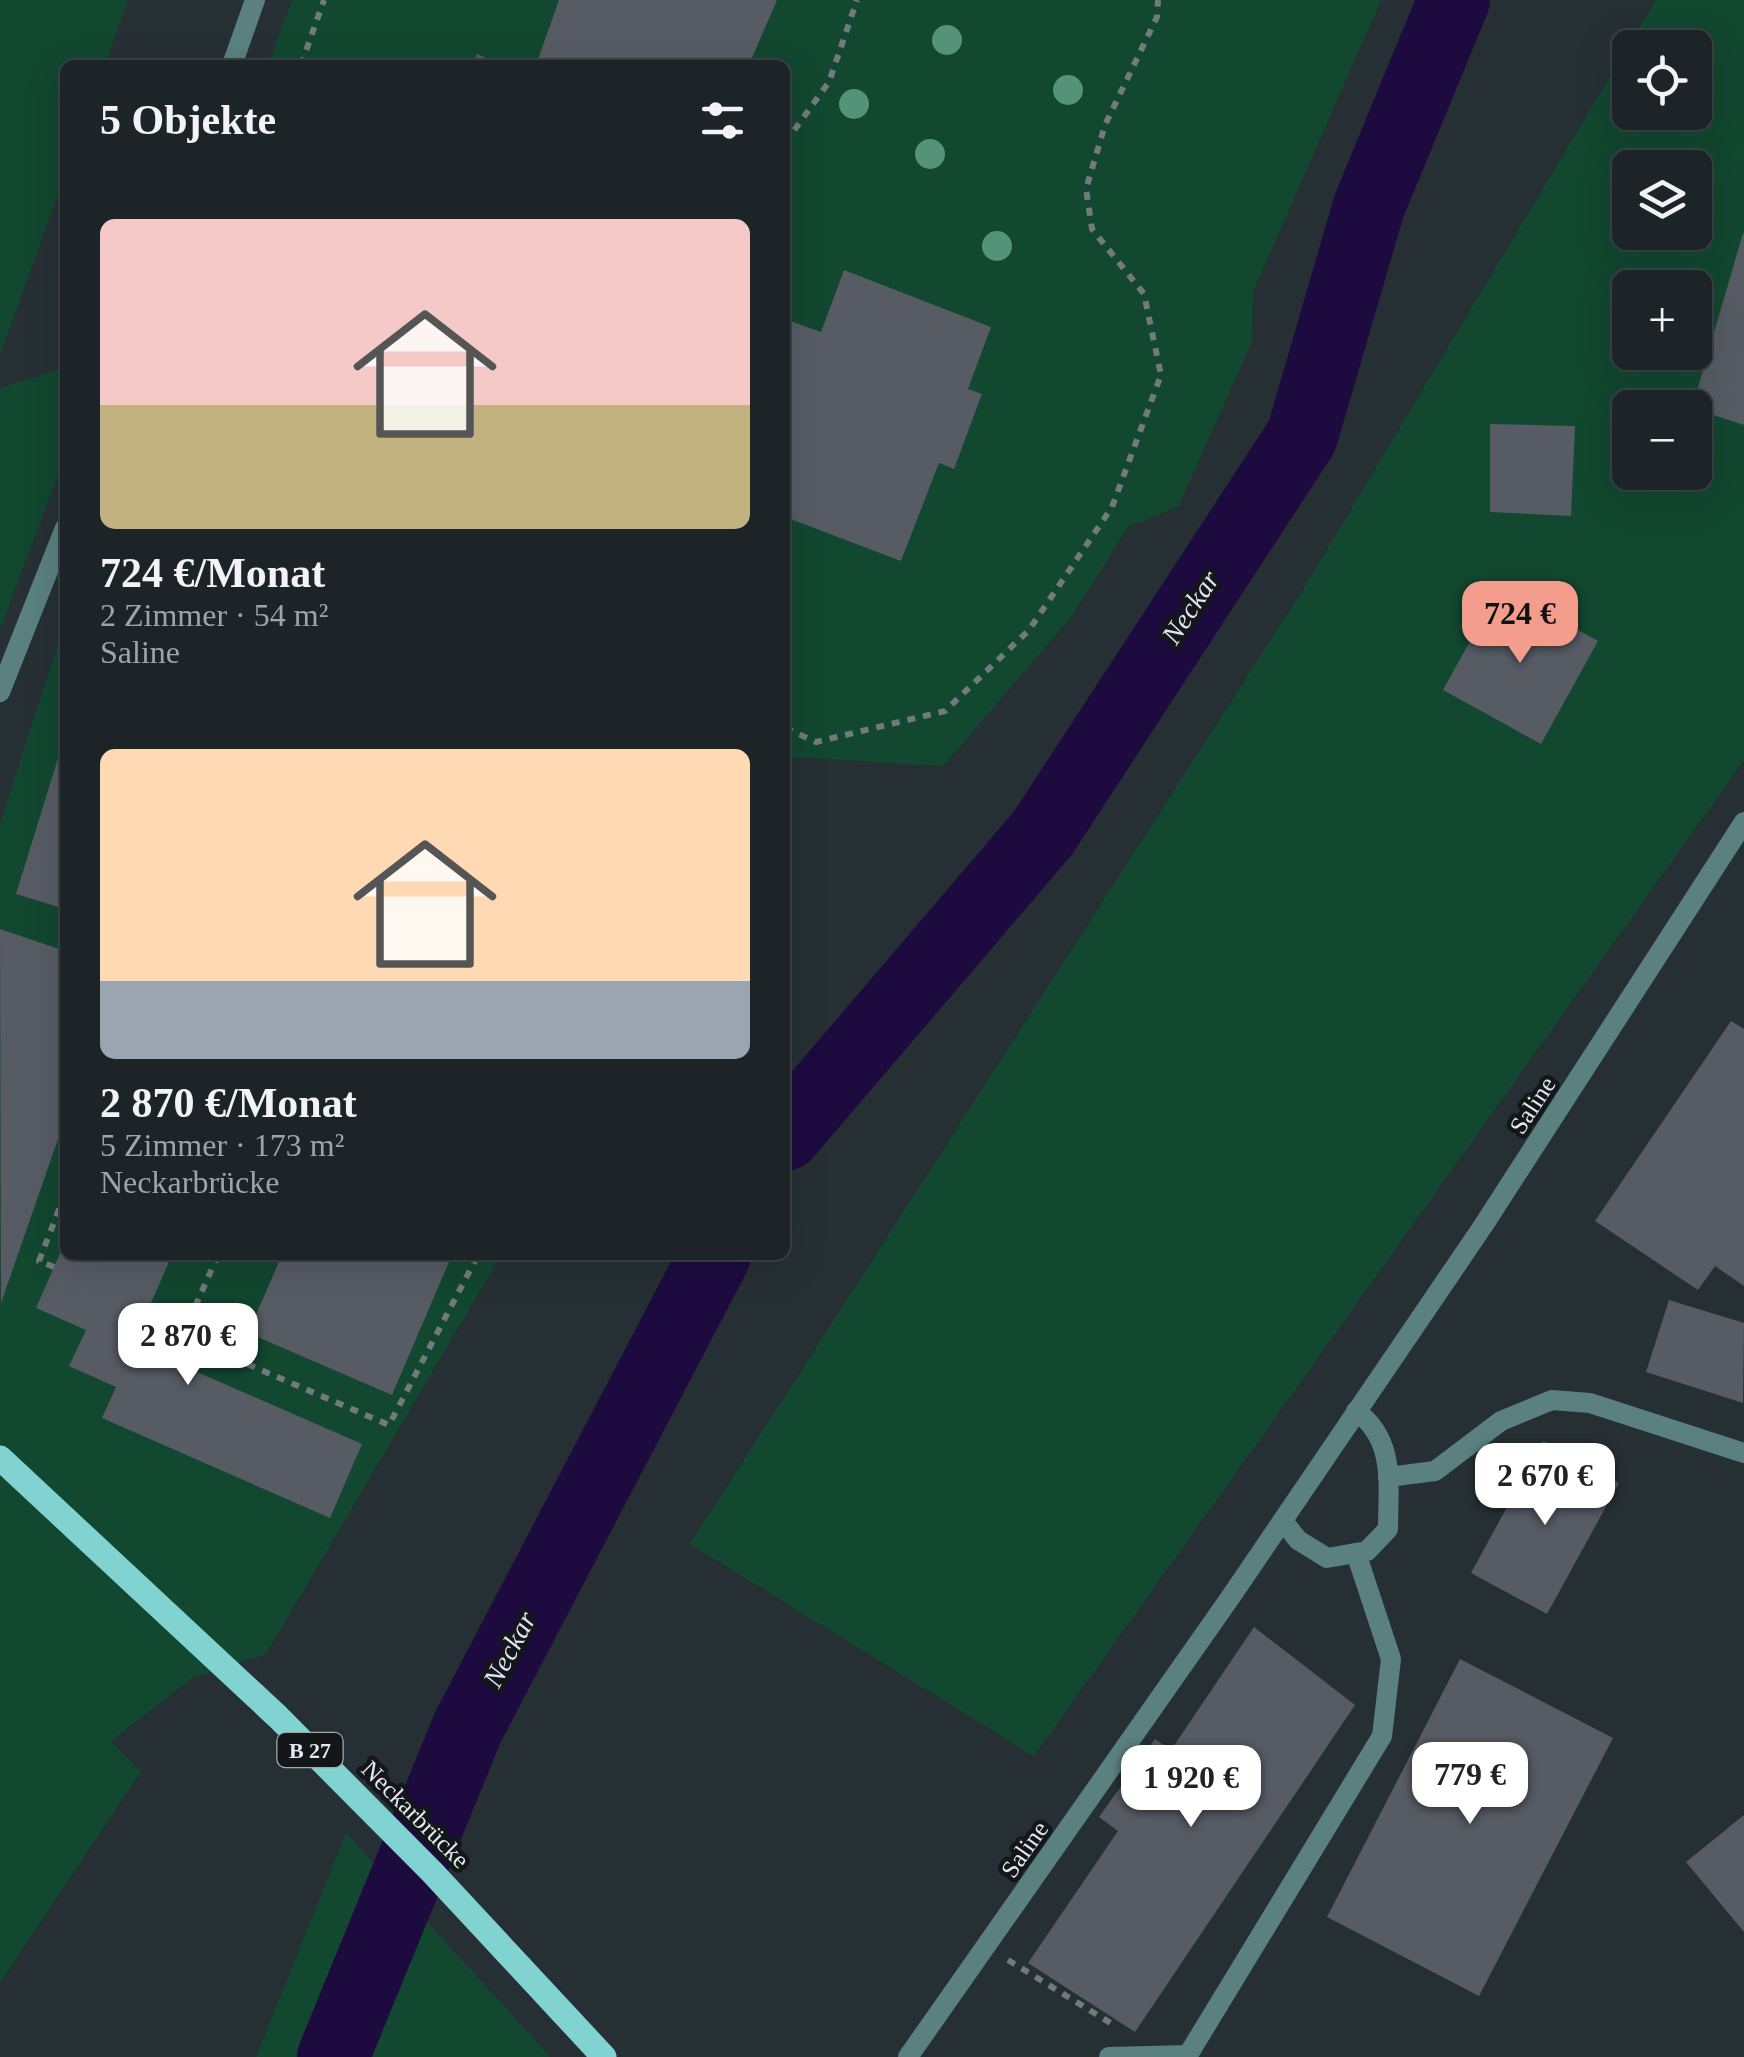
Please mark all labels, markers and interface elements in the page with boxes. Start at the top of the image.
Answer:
map controls [1612,30,1712,490]
button: locate [1612,30,1712,130]
icon: filters [695,93,750,148]
text: 5 Objekte [100,97,276,143]
button: layers [1612,150,1712,250]
button: + [1612,270,1712,370]
icon: home [335,284,515,464]
button: − [1612,390,1712,490]
text: 724 €/Monat [100,550,325,596]
water label: Neckar [1155,565,1225,650]
pin: 724 € [1450,581,1590,666]
text: 724 € [1484,595,1556,631]
text: 2 Zimmer · 54 m² [100,597,328,633]
text: Saline [100,634,180,670]
icon: home [335,814,515,994]
street label: Saline [1504,1072,1561,1139]
text: 2 870 €/Monat [100,1080,357,1126]
text: 5 Zimmer · 173 m² [100,1127,344,1163]
text: Neckarbrücke [100,1164,279,1200]
pin: 2 870 € [96,1303,280,1388]
text: 2 870 € [140,1317,236,1353]
pin: 2 670 € [1453,1443,1637,1528]
text: 2 670 € [1497,1457,1593,1493]
water label: Neckar [476,1606,542,1693]
road number: B 27 [278,1733,342,1767]
pin: 779 € [1400,1742,1540,1827]
pin: 1 920 € [1099,1745,1283,1830]
street label: Neckarbrücke [357,1755,475,1873]
text: 779 € [1434,1756,1506,1792]
text: 1 920 € [1143,1759,1239,1795]
street label: Saline [995,1816,1053,1883]

